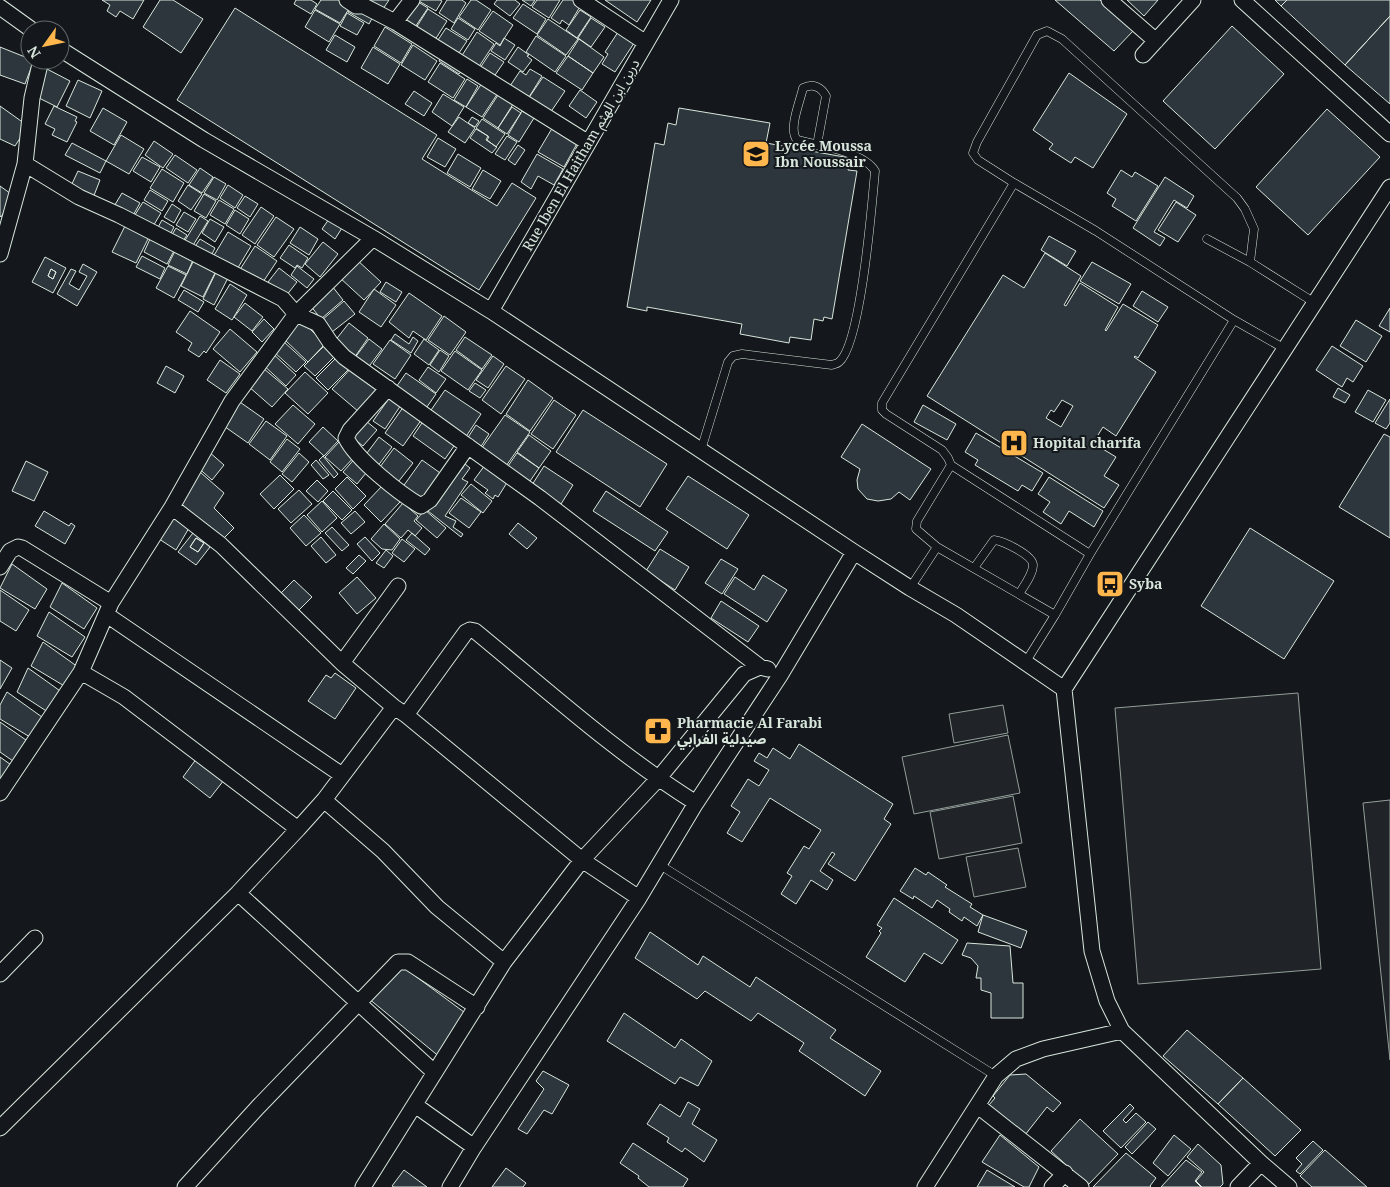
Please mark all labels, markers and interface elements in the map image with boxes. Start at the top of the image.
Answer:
north arrow [20,20,70,70]
text: N [23,43,45,62]
street label: Rue Iben El Haitham دربن ابن الهثم [518,55,645,255]
place label: Lycée Moussa Ibn Noussair [775,136,872,171]
school or university icon: Lycée Moussa Ibn Noussair [741,139,771,169]
hospital icon: Hopital charifa [999,428,1029,458]
place label: Hopital charifa [1033,433,1141,452]
bus stop icon: Syba [1095,569,1125,599]
place label: Syba [1129,574,1162,593]
place label: Pharmacie Al Farabi صيدلية الفرابي [677,713,822,750]
pharmacy icon: Pharmacie Al Farabi صيدلية الفرابي [643,716,673,746]

